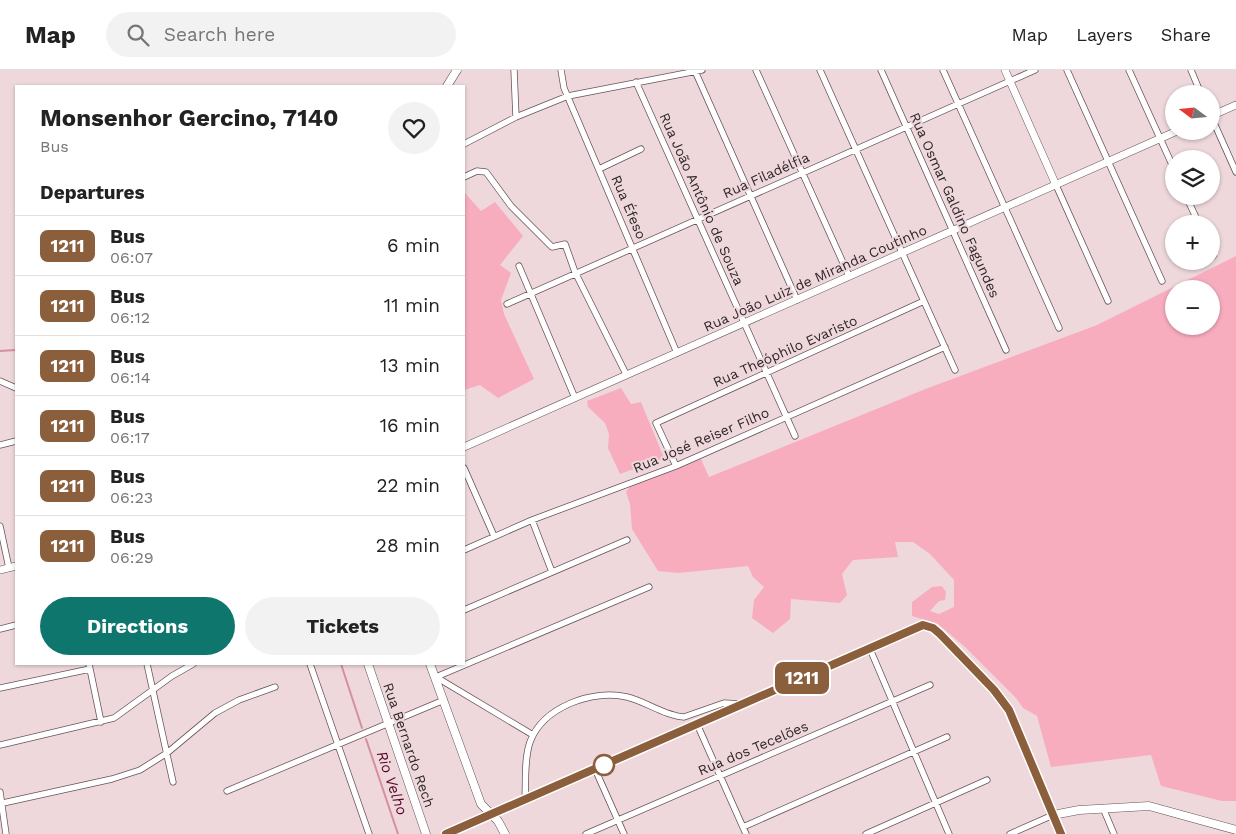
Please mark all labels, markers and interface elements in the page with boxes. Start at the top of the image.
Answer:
search box [106,12,456,57]
text: Map [25,21,76,49]
icon: search [124,21,152,49]
text: Search here [164,23,275,46]
text: Map [1011,24,1048,45]
text: Layers [1076,24,1133,45]
text: Share [1161,24,1211,45]
north arrow [1165,85,1220,140]
map controls [1165,85,1220,335]
button: heart [388,102,440,154]
text: Monsenhor Gercino, 7140 [40,104,339,132]
street label: Rua João Antônio de Souza [657,110,747,288]
street label: Rua Osmar Galdino Fagundes [907,110,1003,300]
text: Bus [40,137,69,156]
street label: Rua Filadélfia [720,149,812,201]
button: layers [1165,150,1220,205]
street label: Rua Éfeso [608,173,650,241]
text: Departures [40,181,145,204]
button: + [1165,215,1220,270]
street label: Rua João Luiz de Miranda Coutinho [701,221,929,335]
text: Bus [110,225,145,248]
text: 6 min [387,234,440,257]
text: 1211 [50,235,85,256]
text: 06:07 [110,248,153,267]
button: − [1165,280,1220,335]
text: Bus [110,285,145,308]
text: 11 min [384,294,440,317]
text: 1211 [50,295,85,316]
text: 06:12 [110,308,150,327]
street label: Rua Theóphilo Evaristo [710,312,860,390]
text: Bus [110,345,145,368]
text: 13 min [380,354,440,377]
text: 1211 [50,355,85,376]
text: 06:14 [110,368,150,387]
street label: Rua José Reiser Filho [630,404,772,476]
text: Bus [110,405,145,428]
text: 16 min [380,414,440,437]
text: 1211 [50,415,85,436]
text: 06:17 [110,428,150,447]
text: Bus [110,465,145,488]
text: 22 min [376,474,440,497]
text: 1211 [50,475,85,496]
text: 06:23 [110,488,153,507]
text: Bus [110,525,145,548]
text: 28 min [376,534,440,557]
text: 1211 [50,535,85,556]
text: 06:29 [110,548,154,567]
button: Directions [40,597,235,655]
button: Tickets [245,597,440,655]
line badge: 1211 [767,662,837,694]
text: 1211 [785,667,819,688]
street label: Rua Bernardo Rech [380,681,438,809]
street label: Rua dos Tecelões [695,718,811,778]
water label: Rio Velho [373,749,411,817]
unlabelled marker [593,754,615,776]

